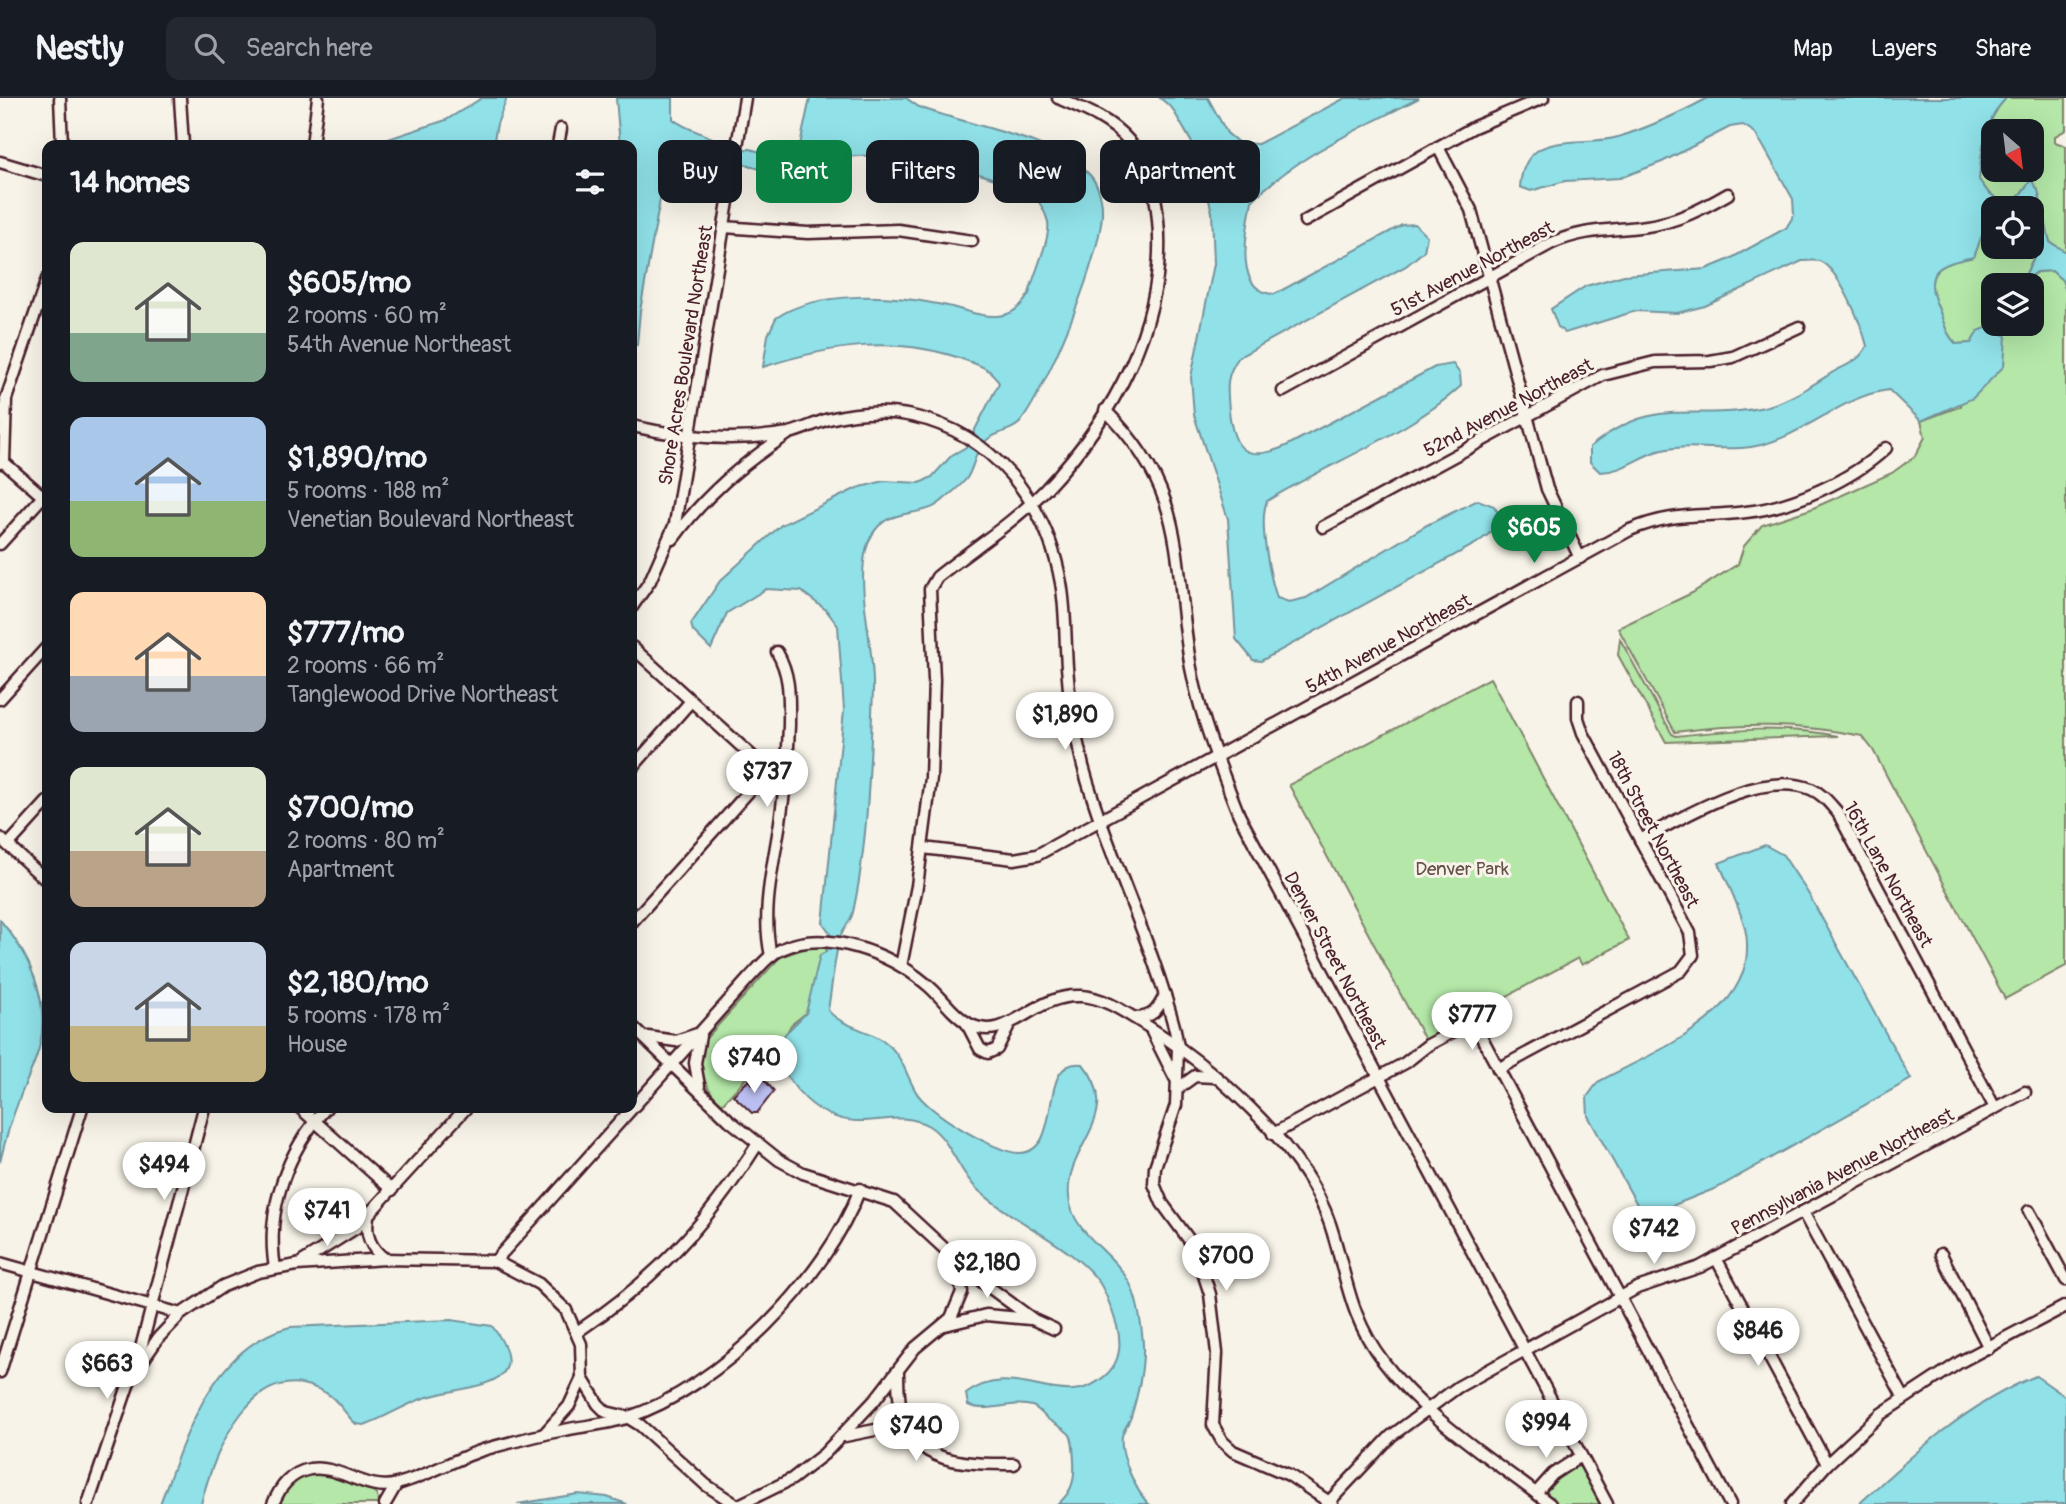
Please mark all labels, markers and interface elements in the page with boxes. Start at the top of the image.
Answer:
search box [166,17,656,80]
text: Nestly [35,28,124,69]
icon: search [190,29,228,67]
text: Search here [246,32,373,64]
text: Map [1793,34,1833,63]
text: Layers [1871,34,1937,63]
text: Share [1975,34,2031,63]
north arrow [1981,119,2044,182]
map controls [1981,119,2044,336]
chip: Buy [658,140,742,203]
chip: Rent [756,140,852,203]
chip: Filters [866,140,979,203]
chip: New [993,140,1086,203]
chip: Apartment [1100,140,1260,203]
icon: filters [571,163,609,201]
text: 14 homes [70,164,190,201]
button: locate [1981,196,2044,259]
street label: 51st Avenue Northeast [1387,216,1558,322]
street label: Shore Acres Boulevard Northeast [654,223,718,487]
text: $605/mo [287,264,411,301]
icon: home [126,270,210,354]
button: layers [1981,273,2044,336]
text: 2 rooms · 60 m² [287,301,447,330]
text: 54th Avenue Northeast [287,330,511,359]
street label: 52nd Avenue Northeast [1420,353,1598,463]
text: $1,890/mo [287,439,427,476]
icon: home [126,445,210,529]
text: 5 rooms · 188 m² [287,476,449,505]
text: Venetian Boulevard Northeast [287,505,574,534]
pin: $605 [1493,505,1575,565]
text: $605 [1507,513,1561,542]
street label: 54th Avenue Northeast [1302,588,1476,699]
text: $777/mo [287,614,404,651]
icon: home [126,620,210,704]
text: 2 rooms · 66 m² [287,651,444,680]
text: Tanglewood Drive Northeast [287,680,558,709]
pin: $1,890 [1008,692,1122,752]
text: $1,890 [1032,700,1098,729]
street label: 18th Street Northeast [1602,747,1705,912]
pin: $737 [726,750,808,809]
text: $737 [742,757,792,786]
text: $700/mo [287,789,414,826]
icon: home [126,795,210,879]
street label: 16th Lane Northeast [1838,797,1938,952]
text: 2 rooms · 80 m² [287,826,445,855]
text: Apartment [287,855,394,884]
park label: Denver Park [1415,857,1509,881]
street label: Denver Street Northeast [1278,868,1392,1053]
text: $2,180/mo [287,964,429,1001]
icon: home [126,970,210,1054]
pin: $777 [1431,992,1513,1052]
text: $777 [1448,1000,1496,1029]
text: 5 rooms · 178 m² [287,1001,450,1030]
text: House [287,1030,347,1059]
pin: $740 [713,1035,795,1095]
text: $740 [727,1043,781,1072]
street label: Pennsylvania Avenue Northeast [1727,1103,1958,1241]
pin: $494 [123,1142,205,1202]
text: $494 [139,1150,190,1179]
pin: $741 [286,1188,368,1248]
text: $741 [304,1196,350,1225]
pin: $742 [1613,1206,1695,1266]
text: $742 [1629,1214,1679,1243]
pin: $700 [1185,1234,1267,1293]
pin: $2,180 [930,1240,1044,1300]
text: $700 [1198,1241,1254,1270]
text: $2,180 [953,1248,1021,1277]
pin: $846 [1717,1308,1799,1368]
text: $846 [1733,1316,1783,1345]
pin: $663 [66,1342,148,1401]
text: $663 [81,1349,133,1378]
pin: $994 [1505,1400,1587,1460]
pin: $740 [875,1404,957,1463]
text: $994 [1521,1408,1571,1437]
text: $740 [889,1411,943,1440]

